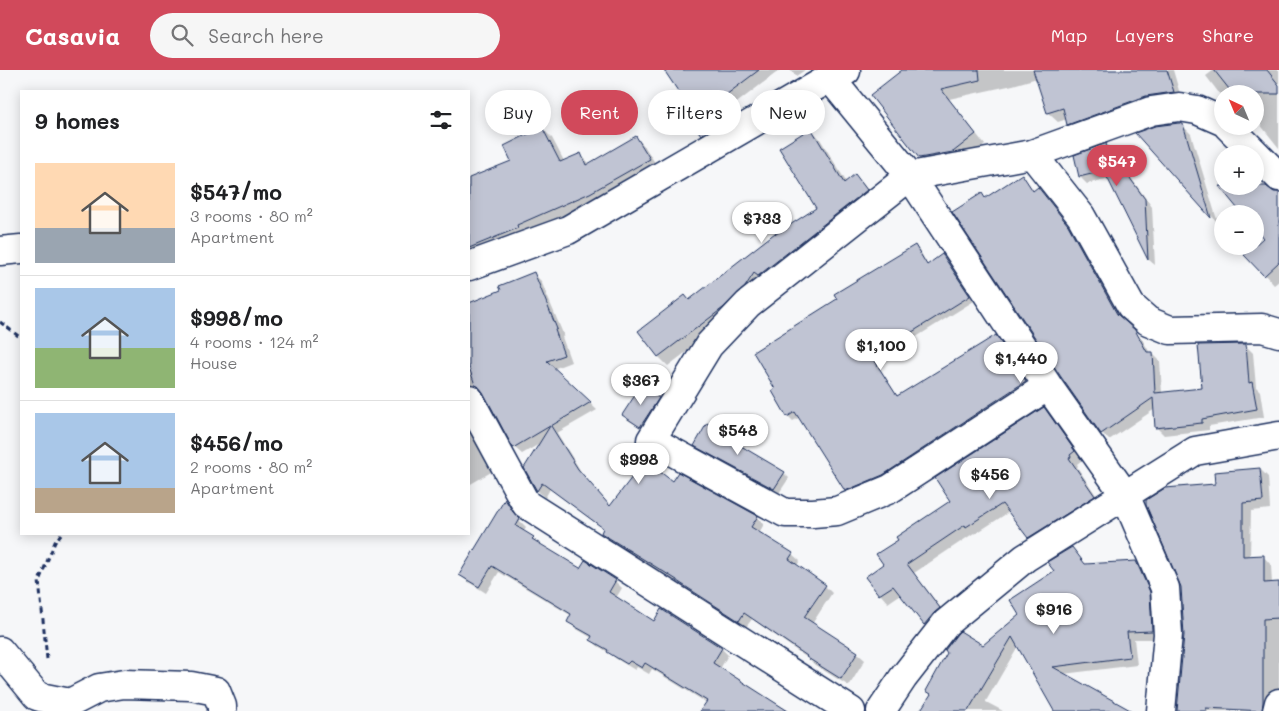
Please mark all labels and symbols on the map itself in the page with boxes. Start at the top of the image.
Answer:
north arrow [1214,85,1264,135]
pin: $547 [1087,144,1147,187]
pin: $733 [732,202,792,244]
pin: $1,100 [840,328,922,371]
pin: $1,440 [980,342,1062,384]
pin: $367 [611,364,671,406]
pin: $548 [708,414,768,456]
pin: $998 [609,442,669,485]
pin: $456 [960,458,1020,500]
pin: $916 [1024,592,1084,635]

